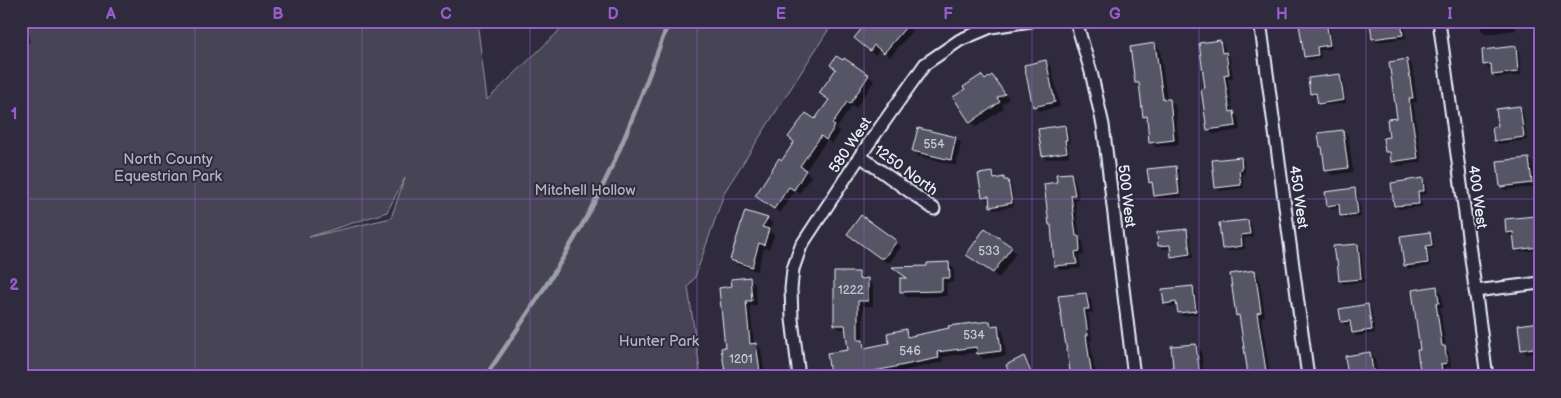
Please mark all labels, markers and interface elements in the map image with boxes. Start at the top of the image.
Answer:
text: A [105,5,116,24]
text: B [272,5,284,24]
text: C [440,5,452,24]
text: D [607,5,619,24]
text: E [776,5,786,24]
text: F [943,5,953,24]
text: G [1109,5,1121,24]
text: H [1276,5,1288,24]
text: I [1447,5,1453,24]
text: 1 [11,105,17,124]
street label: 580 West [825,113,876,177]
house number: 554 [923,137,945,152]
street label: 1250 North [870,141,941,200]
park label: North County Equestrian Park [114,150,223,186]
street label: 500 West [1113,163,1140,229]
street label: 450 West [1285,164,1312,230]
street label: 400 West [1464,164,1491,230]
park label: Mitchell Hollow [534,181,636,200]
house number: 533 [978,244,1000,259]
text: 2 [9,276,19,295]
house number: 1222 [838,283,864,298]
house number: 534 [963,328,985,343]
park label: Hunter Park [619,332,700,351]
house number: 546 [899,344,921,359]
house number: 1201 [729,352,753,367]

